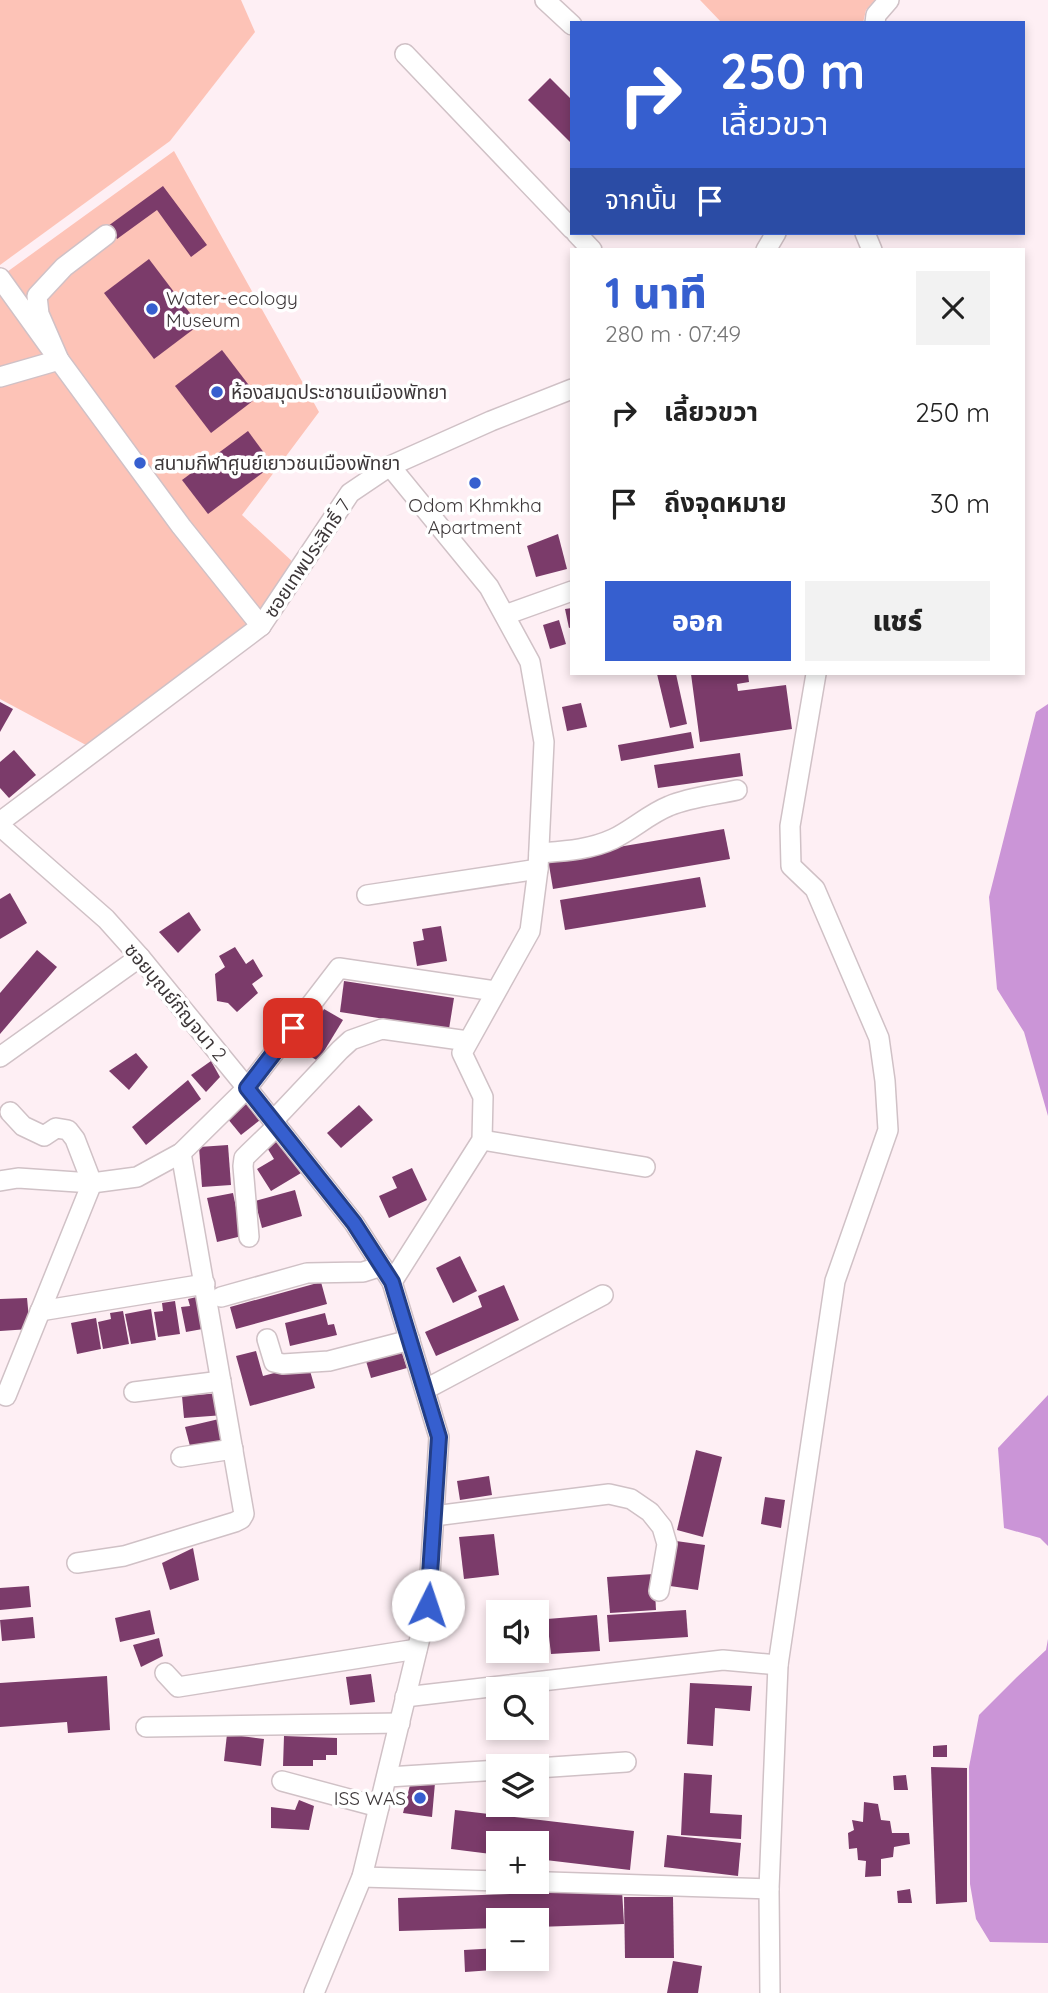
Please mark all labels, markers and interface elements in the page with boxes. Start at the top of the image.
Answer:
text: 250 m [720,40,865,101]
icon: right [605,49,696,140]
text: เลี้ยวขวา [720,103,828,143]
icon: arrive [691,182,729,220]
text: จากนั้น [605,183,677,216]
text: 1 นาที [605,266,707,319]
button: close [916,271,990,345]
place label: Water-ecology Museum [166,286,298,332]
marker: Water-ecology Museum [144,301,160,317]
text: 280 m · 07:49 [605,319,741,348]
place label: ห้องสมุดประชาชนเมืองพัทยา [231,380,447,404]
marker: ห้องสมุดประชาชนเมืองพัทยา [209,384,225,400]
icon: right [605,394,643,432]
text: เลี้ยวขวา [664,395,758,428]
text: 250 m [915,396,990,429]
place label: สนามกีฬาศูนย์เยาวชนเมืองพัทยา [154,451,400,476]
marker: สนามกีฬาศูนย์เยาวชนเมืองพัทยา [132,455,148,471]
marker: Odom Khmkha Apartment [467,475,483,491]
icon: arrive [605,485,643,523]
text: ถึงจุดหมาย [664,486,787,519]
text: 30 m [930,487,990,520]
place label: Odom Khmkha Apartment [408,493,542,539]
street label: ซอยเทพประสิทธิ์ 7 [258,494,356,622]
button: ออก [605,581,791,661]
button: แชร์ [805,581,990,661]
street label: ซอยบุณย์กัญจนา 2 [120,938,232,1066]
pin [263,998,323,1058]
icon: arrive [274,1009,312,1047]
position arrow [391,1568,465,1642]
map controls [486,1600,549,1971]
button: sound [486,1600,549,1663]
button: search [486,1677,549,1740]
button: layers [486,1754,549,1817]
place label: ISS WAS [334,1786,406,1810]
marker: ISS WAS [412,1790,428,1806]
button: + [486,1831,549,1894]
button: − [486,1908,549,1971]

